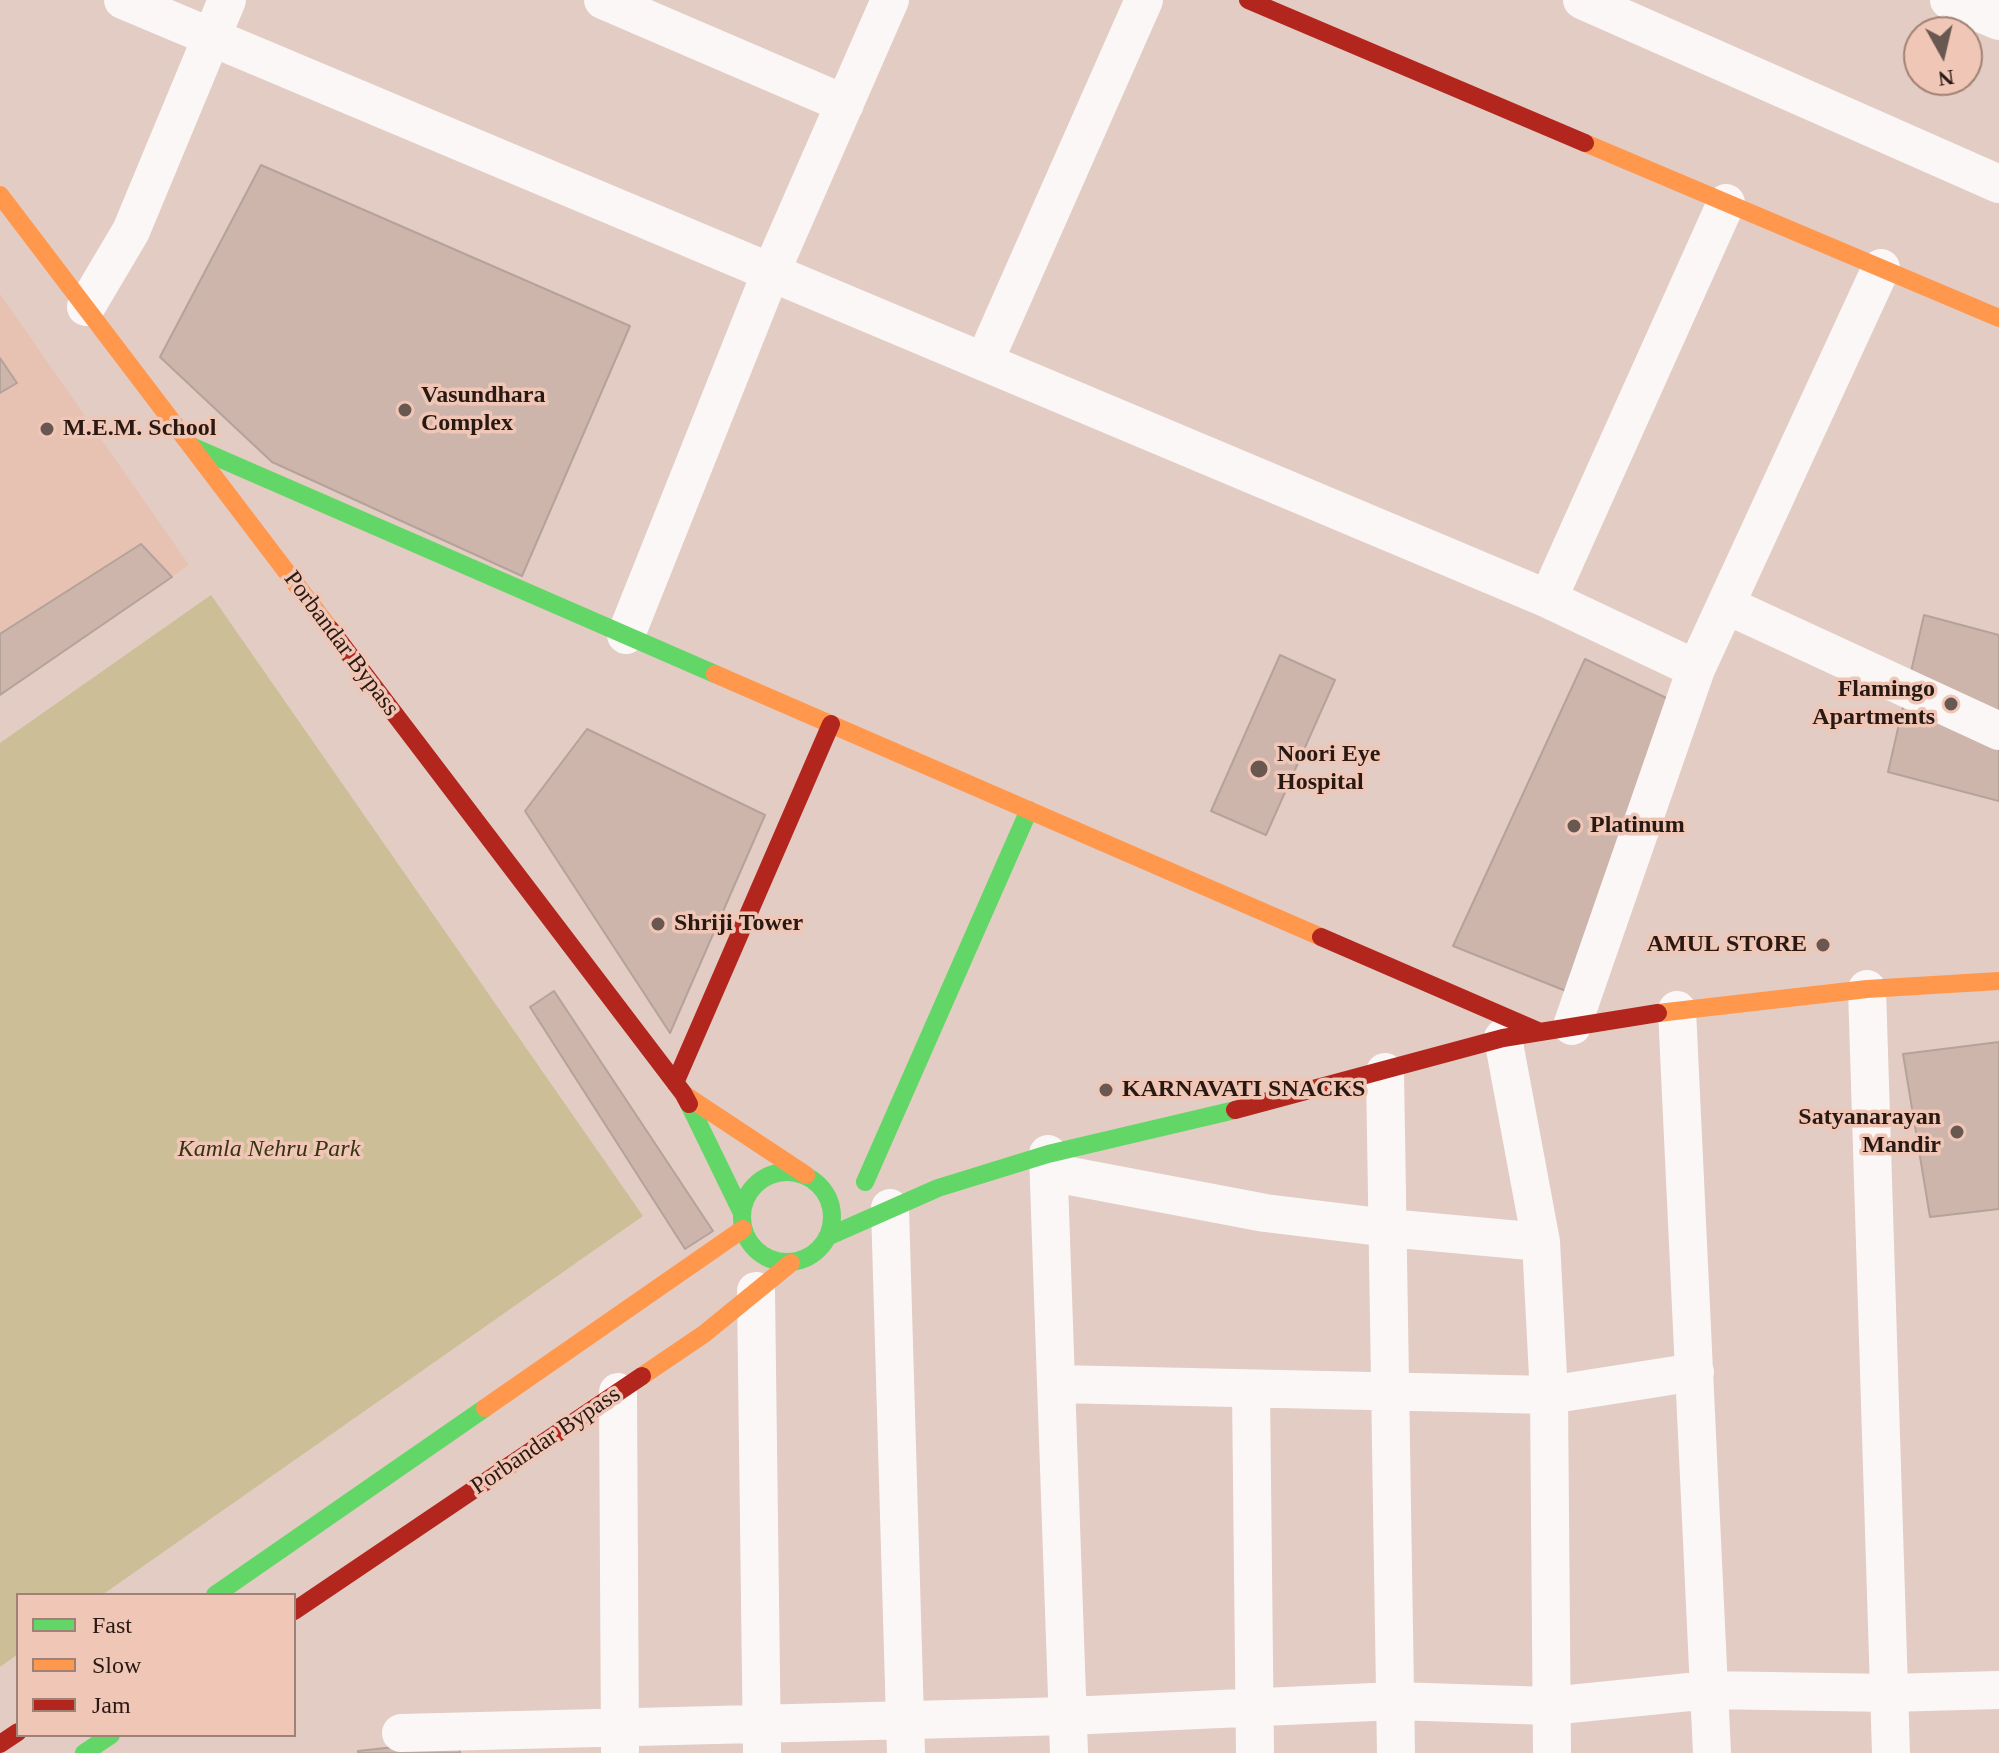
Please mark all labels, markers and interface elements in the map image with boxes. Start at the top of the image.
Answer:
north arrow [1903,16,1983,96]
text: N [1937,65,1956,92]
place label: Vasundhara Complex [421,382,546,438]
marker: Vasundhara Complex [396,401,414,419]
place label: M.E.M. School [63,415,216,443]
marker: M.E.M. School [38,420,56,438]
street label: Porbandar Bypass [277,566,405,722]
place label: Flamingo Apartments [1812,676,1935,732]
marker: Flamingo Apartments [1942,695,1960,713]
place label: Noori Eye Hospital [1277,741,1380,797]
marker: Noori Eye Hospital [1248,758,1270,780]
place label: Platinum [1590,812,1685,840]
marker: Platinum [1565,817,1583,835]
place label: Shriji Tower [674,910,803,938]
marker: Shriji Tower [649,915,667,933]
place label: AMUL STORE [1647,931,1807,959]
marker: AMUL STORE [1814,936,1832,954]
place label: KARNAVATI SNACKS [1122,1076,1365,1104]
marker: KARNAVATI SNACKS [1097,1081,1115,1099]
place label: Satyanarayan Mandir [1798,1104,1941,1160]
marker: Satyanarayan Mandir [1948,1123,1966,1141]
park label: Kamla Nehru Park [178,1136,360,1164]
street label: Porbandar Bypass [466,1380,626,1502]
legend [16,1593,296,1737]
text: Fast [92,1612,132,1638]
text: Slow [92,1652,141,1678]
text: Jam [92,1692,131,1718]

